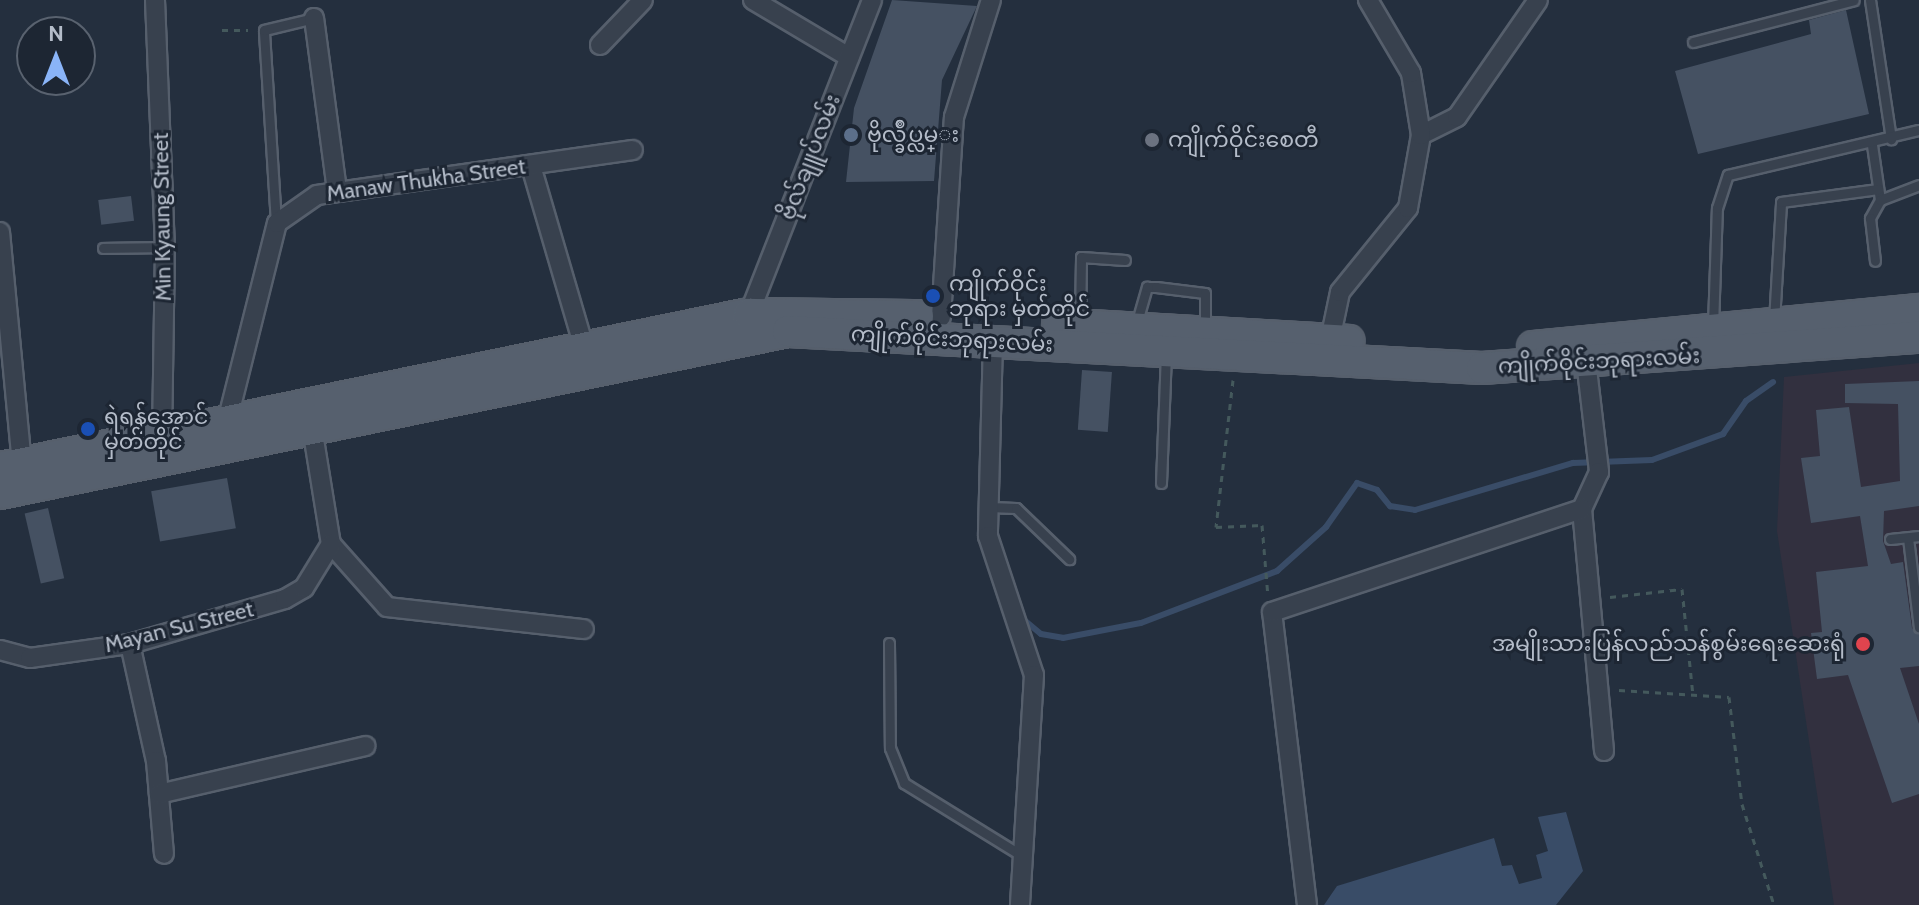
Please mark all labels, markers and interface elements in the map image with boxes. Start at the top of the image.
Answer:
north arrow [16,16,96,96]
text: N [48,20,64,47]
street label: ဗိုလ်ချူပ်လမ်း [774,90,846,224]
place label: ဗိုလ္ခ်ဳပ္လမ္း [867,122,959,148]
marker: ဗိုလ္ခ်ဳပ္လမ္း [842,126,860,144]
place label: ကျိုက်ဝိုင်းစေတီ [1168,127,1319,153]
marker: ကျိုက်ဝိုင်းစေတီ [1143,131,1161,149]
street label: Min Kyaung Street [147,133,177,301]
street label: Manaw Thukha Street [325,153,527,207]
place label: ကျိုက်ဝိုင်း ဘုရား မှတ်တိုင် [949,270,1090,322]
marker: ကျိုက်ဝိုင်း ဘုရား မှတ်တိုင် [924,287,942,305]
street label: ကျိုက်ဝိုင်းဘုရားလမ်း [850,321,1054,357]
street label: ကျိုက်ဝိုင်းဘုရားလမ်း [1497,343,1701,379]
place label: ရဲရန်အောင် မှတ်တိုင် [104,403,208,454]
marker: ရဲရန်အောင် မှတ်တိုင် [79,420,97,438]
street label: Mayan Su Street [102,596,256,658]
place label: အမျိုးသားပြန်လည်သန်စွမ်းရေးဆေးရုံ [1492,631,1845,657]
marker: အမျိုးသားပြန်လည်သန်စွမ်းရေးဆေးရုံ [1852,633,1874,655]

